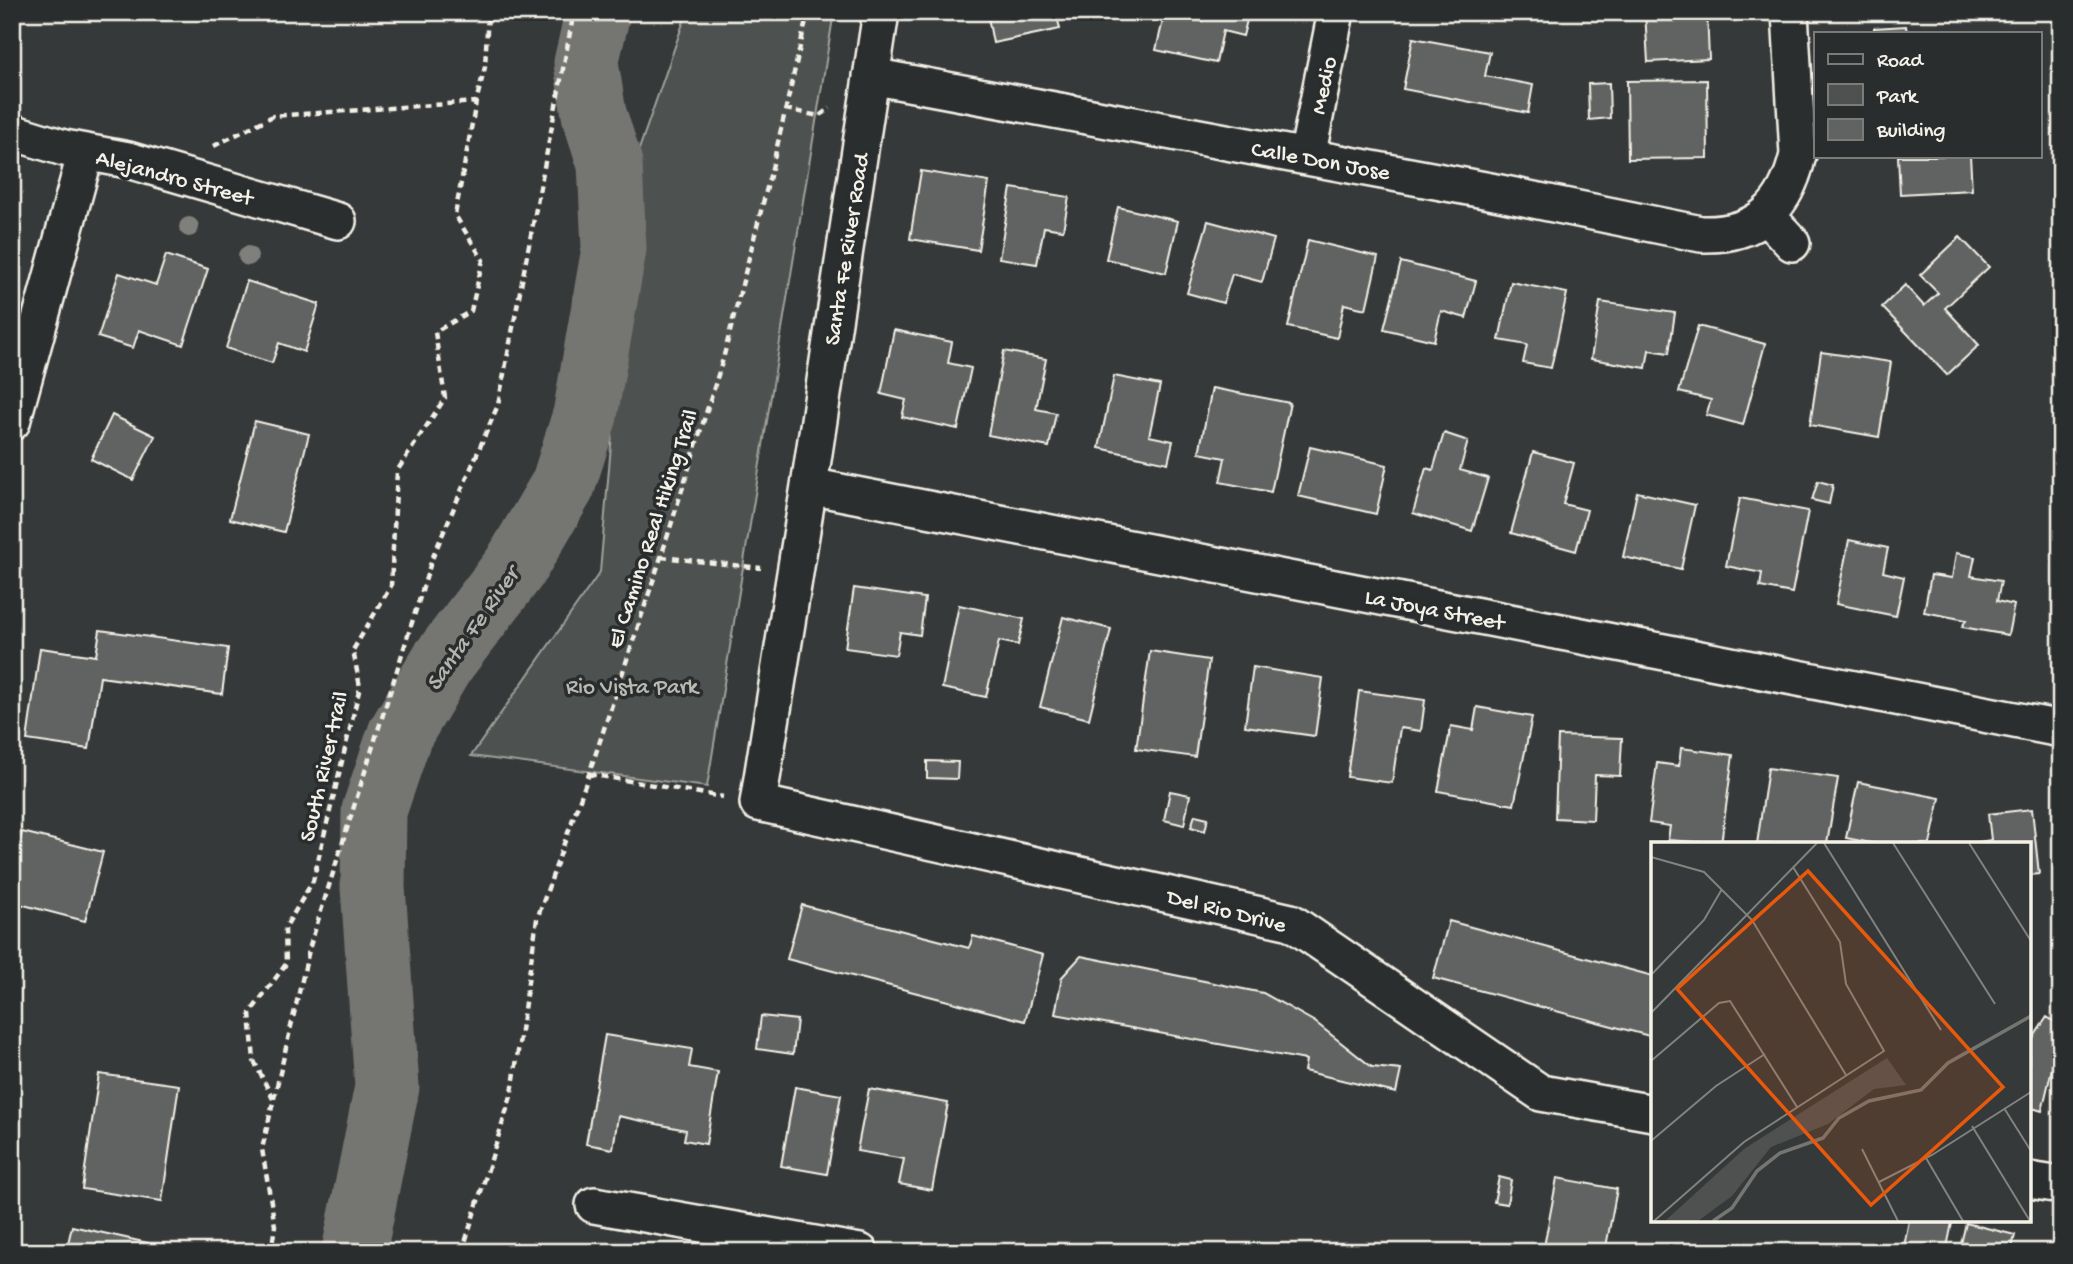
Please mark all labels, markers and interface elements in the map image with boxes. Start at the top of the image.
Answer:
legend [1814,32,2042,158]
text: Road [1877,50,1925,75]
street label: Medio [1306,54,1345,117]
text: Park [1876,86,1920,111]
text: Building [1876,120,1946,145]
street label: Calle Don Jose [1249,137,1393,188]
street label: Alejandro Street [93,145,257,214]
street label: Santa Fe River Road [820,150,877,347]
street label: El Camino Real Hiking Trail [603,406,706,652]
water label: Santa Fe River [421,559,530,697]
street label: La Joya Street [1362,585,1508,639]
park label: Rio Vista Park [566,675,701,702]
street label: South River trail [295,689,356,845]
inset map [1651,842,2031,1222]
street label: Del Rio Drive [1162,884,1290,941]

